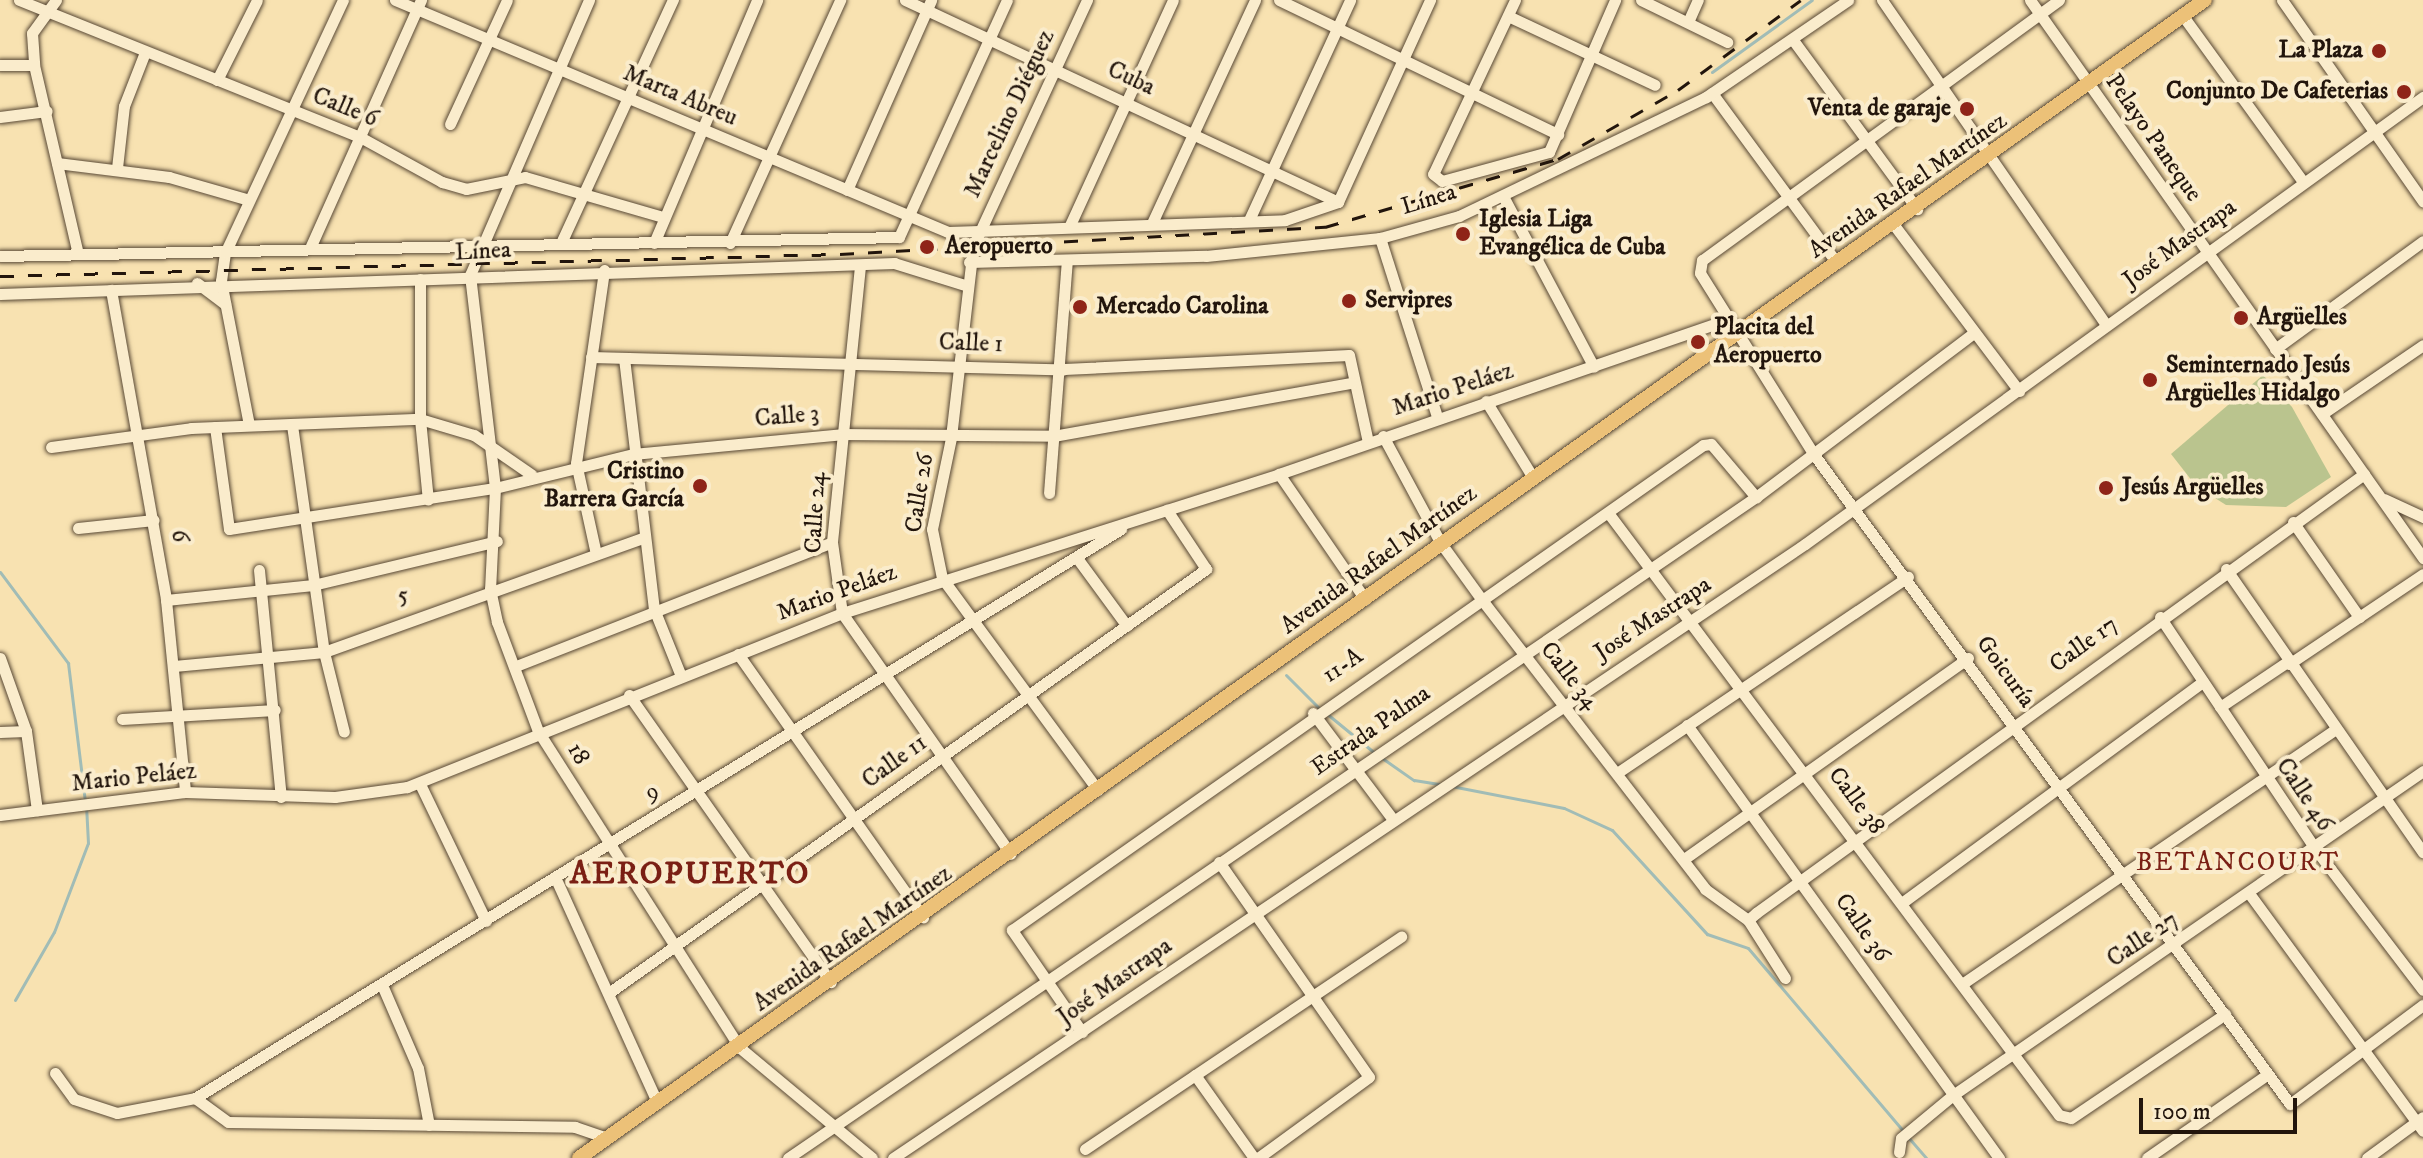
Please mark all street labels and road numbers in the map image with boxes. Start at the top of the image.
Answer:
street label: Marcelino Diéguez [959,26,1061,202]
street label: Cuba [1103,56,1159,102]
street label: Marta Abreu [619,59,741,133]
street label: Pelayo Paneque [2099,69,2207,207]
street label: Calle 6 [308,82,382,134]
street label: Avenida Rafael Martínez [1803,107,2013,265]
street label: Línea [1398,178,1460,222]
street label: José Mastrapa [2118,193,2242,295]
street label: Línea [454,236,512,268]
street label: Calle 1 [938,328,1004,360]
street label: Mario Peláez [1389,357,1517,423]
street label: Calle 3 [754,400,820,434]
street label: Calle 26 [900,451,940,535]
street label: Calle 24 [799,472,833,554]
street label: Avenida Rafael Martínez [1275,479,1483,641]
street label: 6 [164,528,194,544]
street label: Mario Peláez [773,558,901,628]
street label: José Mastrapa [1589,571,1717,667]
street label: 5 [392,580,414,612]
street label: Calle 17 [2044,611,2124,679]
street label: Goicuría [1969,630,2041,714]
street label: Calle 34 [1534,636,1604,716]
street label: 11-A [1317,642,1369,690]
street label: Estrada Palma [1306,679,1436,783]
street label: Calle 11 [857,729,933,795]
street label: 18 [560,738,596,770]
street label: Calle 46 [2269,753,2339,837]
street label: Mario Peláez [70,757,198,799]
street label: Calle 38 [1821,762,1891,840]
street label: 9 [639,777,665,807]
street label: Avenida Rafael Martínez [748,860,958,1018]
street label: Calle 36 [1828,888,1896,968]
street label: Calle 27 [2102,906,2184,974]
street label: José Mastrapa [1052,932,1178,1032]

